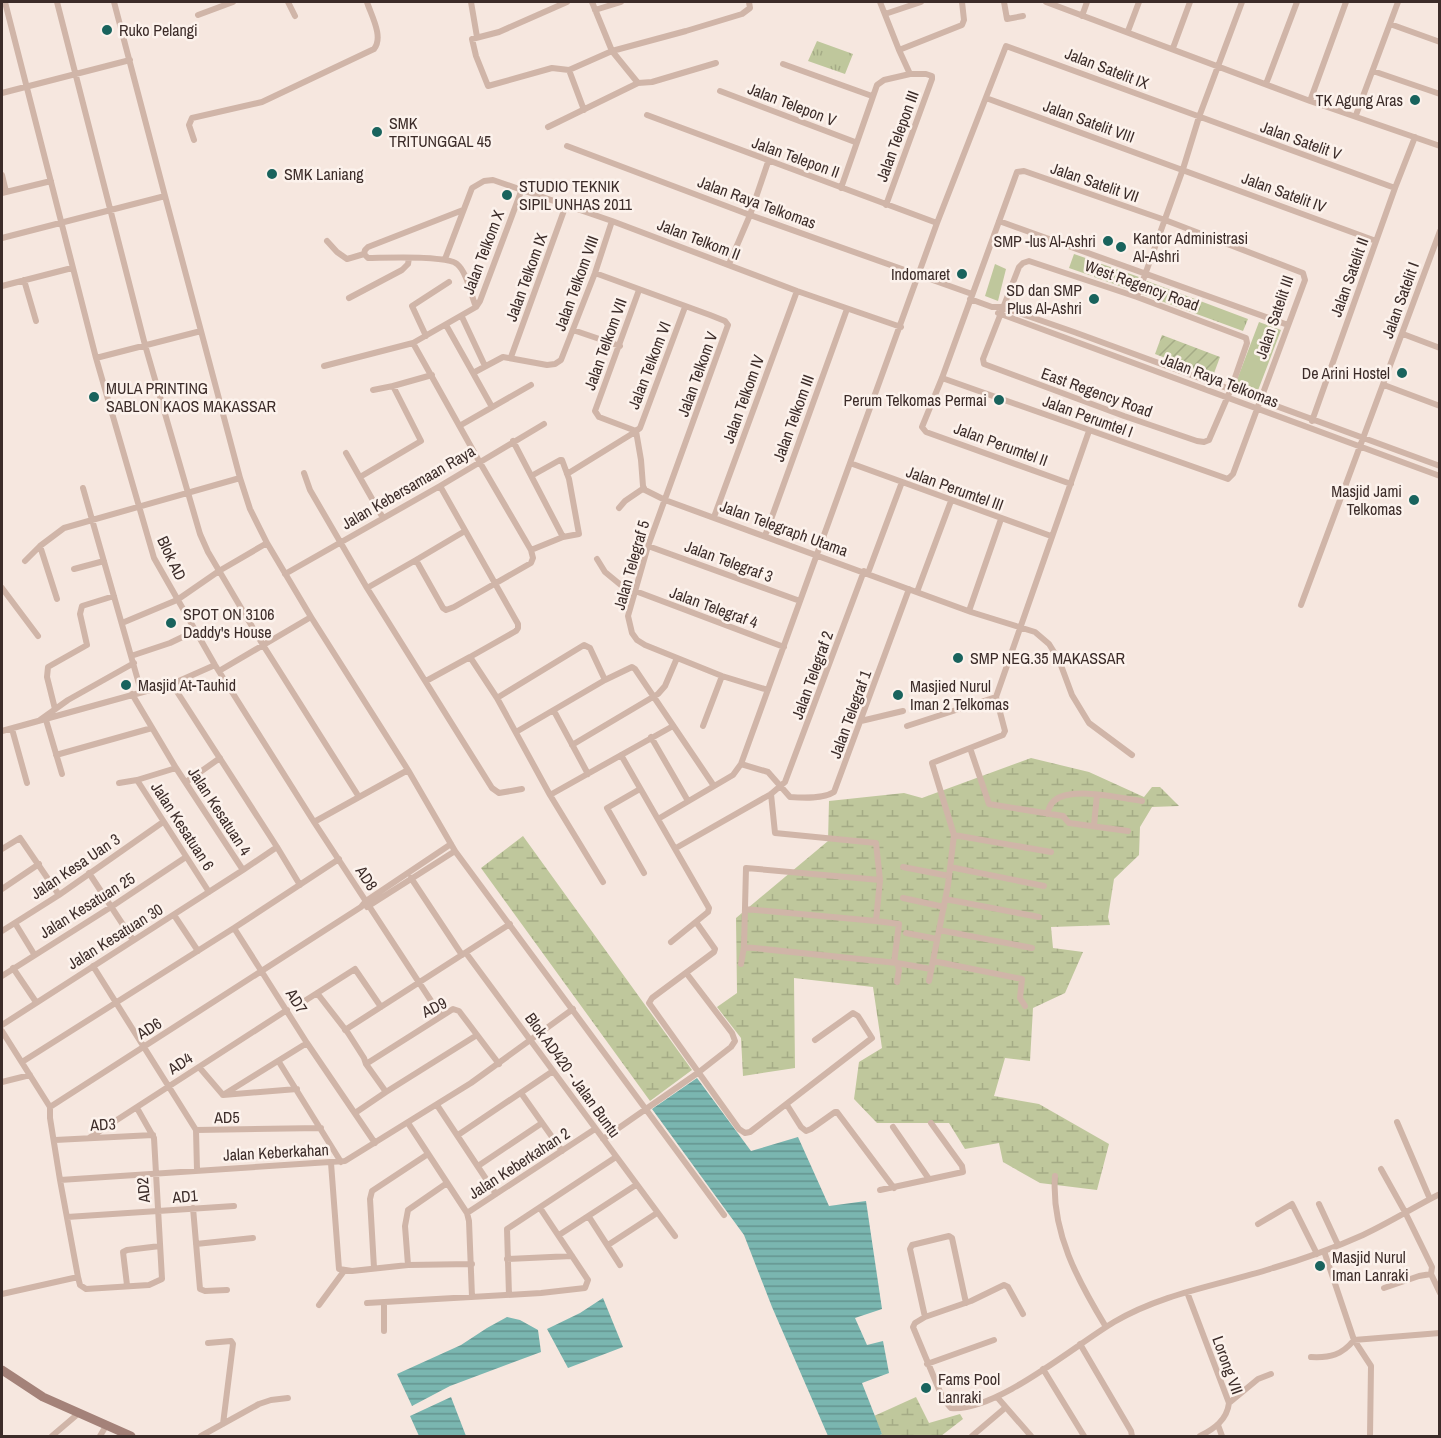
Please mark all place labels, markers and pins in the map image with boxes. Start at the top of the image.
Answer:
place label: Ruko Pelangi [119,19,198,41]
marker: Ruko Pelangi [100,23,114,37]
place label: TK Agung Aras [1315,89,1403,111]
marker: TK Agung Aras [1408,93,1422,107]
place label: SMK TRITUNGGAL 45 [389,112,491,152]
marker: SMK TRITUNGGAL 45 [370,125,384,139]
place label: SMK Laniang [284,163,364,185]
marker: SMK Laniang [265,167,279,181]
place label: STUDIO TEKNIK SIPIL UNHAS 2011 [519,175,633,215]
marker: STUDIO TEKNIK SIPIL UNHAS 2011 [500,188,514,202]
place label: Kantor Administrasi Al-Ashri [1132,227,1248,267]
place label: SMP -lus Al-Ashri [993,230,1096,252]
marker: SMP -lus Al-Ashri [1101,234,1115,248]
marker: Kantor Administrasi Al-Ashri [1114,240,1128,254]
place label: Indomaret [891,263,950,285]
marker: Indomaret [955,267,969,281]
place label: SD dan SMP Plus Al-Ashri [1006,279,1082,319]
marker: SD dan SMP Plus Al-Ashri [1087,292,1101,306]
place label: De Arini Hostel [1302,362,1390,384]
marker: De Arini Hostel [1395,366,1409,380]
place label: MULA PRINTING SABLON KAOS MAKASSAR [106,377,276,417]
place label: Perum Telkomas Permai [844,389,987,411]
marker: MULA PRINTING SABLON KAOS MAKASSAR [87,390,101,404]
marker: Perum Telkomas Permai [992,393,1006,407]
place label: Masjid Jami Telkomas [1331,480,1402,520]
marker: Masjid Jami Telkomas [1407,493,1421,507]
place label: SPOT ON 3106 Daddy's House [183,603,275,643]
marker: SPOT ON 3106 Daddy's House [164,616,178,630]
place label: SMP NEG.35 MAKASSAR [970,647,1126,669]
marker: SMP NEG.35 MAKASSAR [951,651,965,665]
place label: Masjid At-Tauhid [138,674,236,696]
place label: Masjied Nurul Iman 2 Telkomas [910,675,1009,715]
marker: Masjid At-Tauhid [119,678,133,692]
marker: Masjied Nurul Iman 2 Telkomas [891,688,905,702]
place label: Masjid Nurul Iman Lanraki [1332,1246,1409,1286]
marker: Masjid Nurul Iman Lanraki [1313,1259,1327,1273]
place label: Fams Pool Lanraki [938,1368,1000,1408]
marker: Fams Pool Lanraki [919,1381,933,1395]

